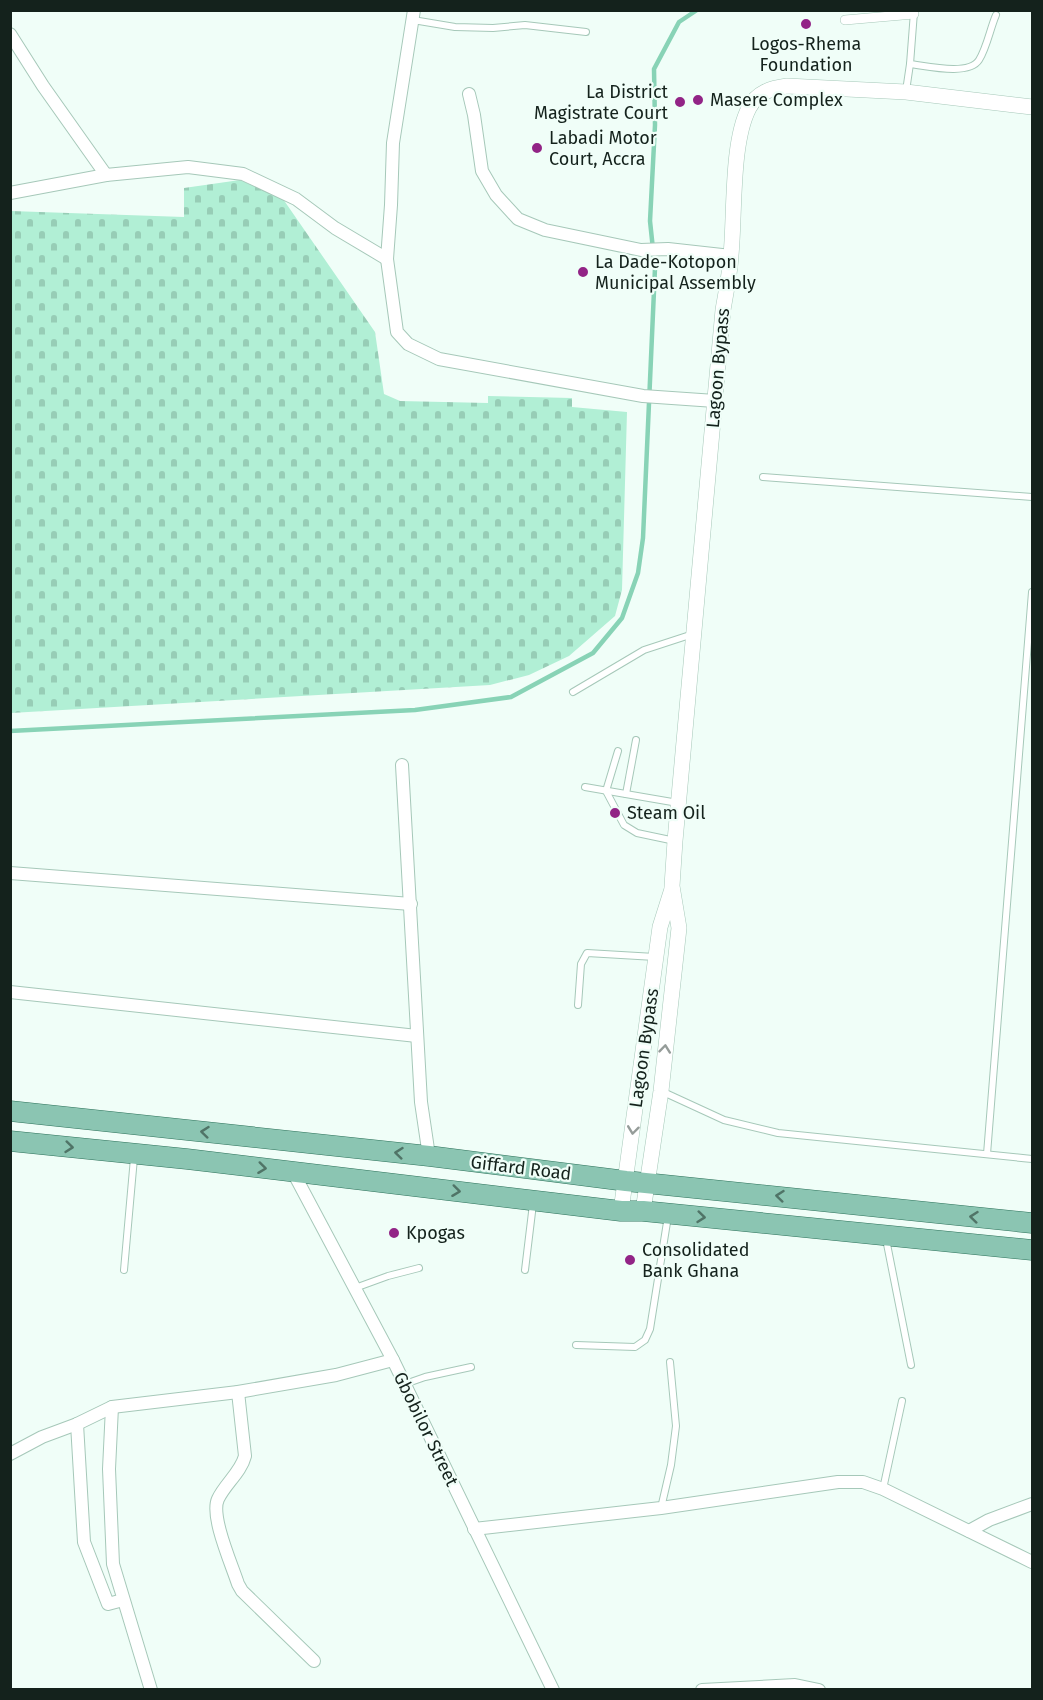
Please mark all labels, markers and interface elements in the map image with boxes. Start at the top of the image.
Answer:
marker: Logos-Rhema Foundation [799,17,813,31]
place label: Logos-Rhema Foundation [751,33,861,76]
place label: La District Magistrate Court [534,81,668,124]
place label: Masere Complex [710,89,843,111]
marker: Masere Complex [691,93,705,107]
marker: La District Magistrate Court [673,95,687,109]
place label: Labadi Motor Court, Accra [549,127,657,170]
marker: Labadi Motor Court, Accra [530,141,544,155]
place label: La Dade-Kotopon Municipal Assembly [595,251,756,294]
marker: La Dade-Kotopon Municipal Assembly [576,265,590,279]
street label: Lagoon Bypass [702,307,734,429]
place label: Steam Oil [627,802,705,824]
marker: Steam Oil [608,806,622,820]
street label: Lagoon Bypass [625,987,663,1109]
one-way arrow [659,1045,671,1054]
one-way arrow [627,1125,639,1134]
one-way arrow [201,1126,210,1139]
one-way arrow [64,1140,73,1153]
one-way arrow [394,1147,404,1160]
street label: Giffard Road [469,1151,573,1185]
one-way arrow [258,1162,267,1174]
one-way arrow [452,1184,461,1197]
one-way arrow [776,1190,785,1203]
one-way arrow [696,1210,705,1223]
one-way arrow [970,1211,979,1224]
place label: Kpogas [406,1222,465,1244]
marker: Kpogas [387,1226,401,1240]
place label: Consolidated Bank Ghana [642,1239,749,1282]
marker: Consolidated Bank Ghana [623,1253,637,1267]
street label: Gbobilor Street [389,1368,463,1490]

